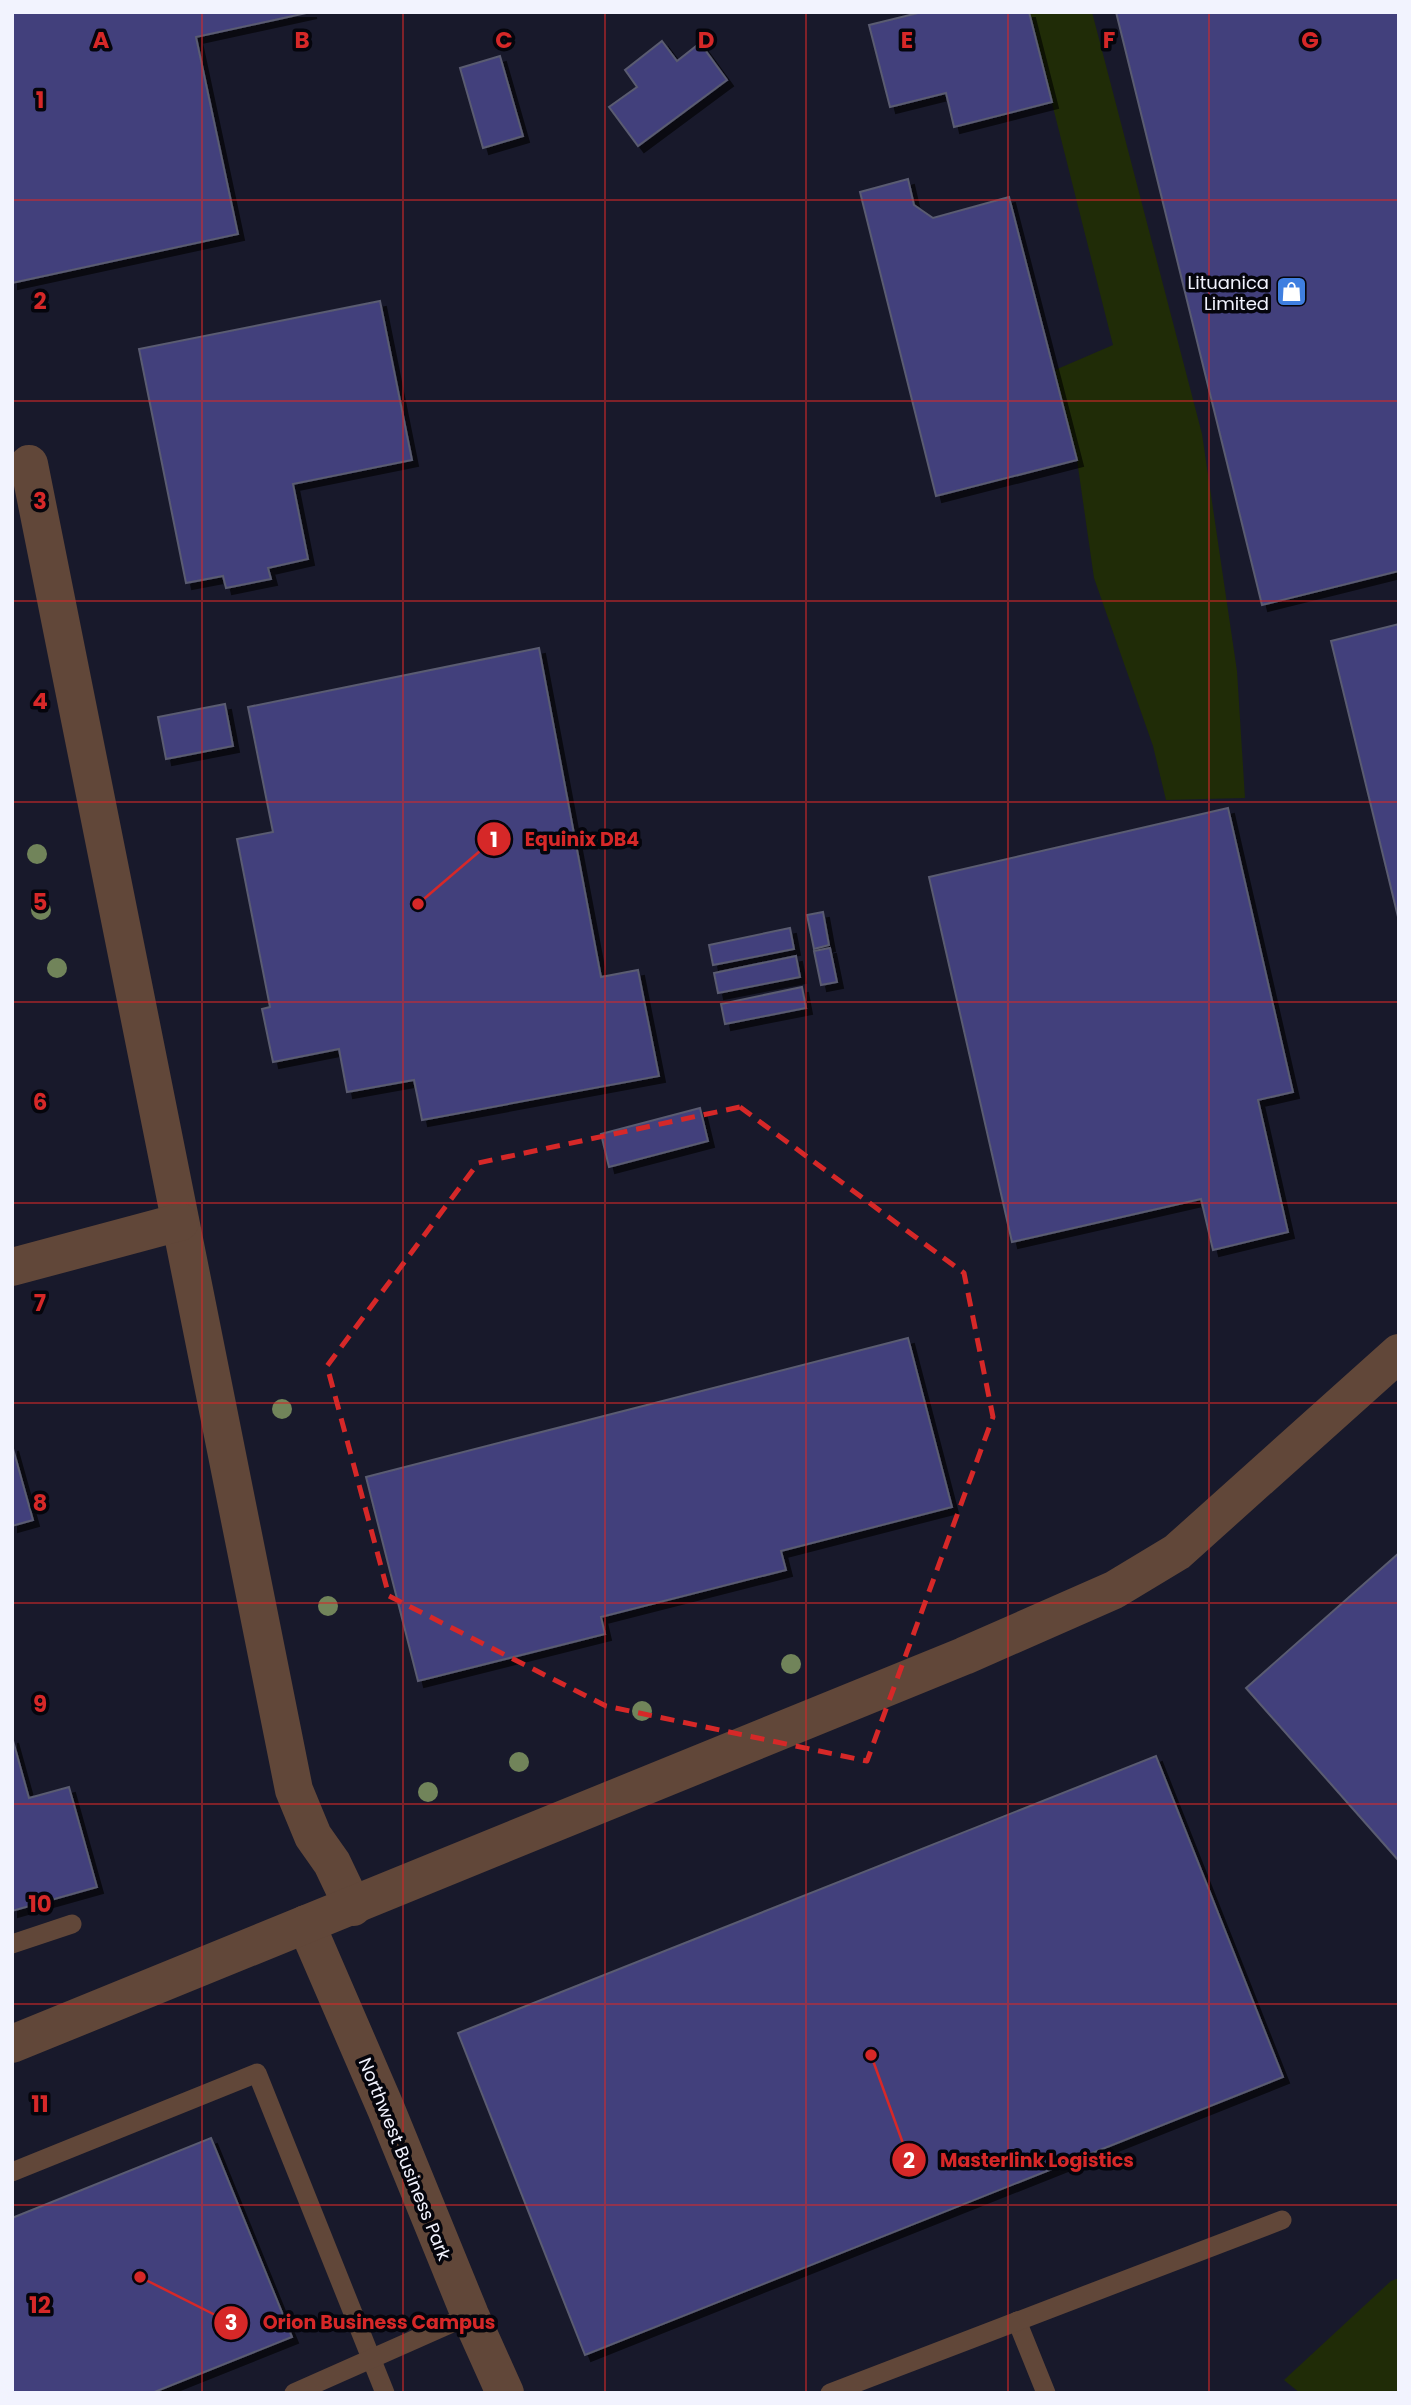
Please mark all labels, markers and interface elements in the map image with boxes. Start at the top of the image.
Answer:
text: A [93,24,110,56]
text: B [294,24,310,56]
text: C [495,24,513,56]
text: D [698,24,714,56]
text: E [901,24,913,56]
text: F [1103,24,1115,56]
text: G [1301,24,1319,56]
text: 1 [36,84,44,116]
place label: Lituanica Limited [1188,270,1269,316]
shop icon: Lituanica Limited [1275,275,1309,309]
text: 2 [33,285,47,317]
text: 3 [33,485,47,517]
text: 4 [32,685,48,717]
callout: Equinix DB4 [476,819,654,859]
text: 1 [490,825,498,854]
text: Equinix DB4 [525,826,639,853]
text: 5 [33,886,47,918]
text: 6 [33,1086,47,1118]
text: 7 [34,1287,46,1319]
text: 8 [33,1487,47,1519]
text: 9 [33,1688,47,1720]
text: 10 [28,1888,52,1920]
street label: Northwest Business Park [353,2054,457,2265]
text: 11 [31,2088,49,2120]
callout: Masterlink Logistics [891,2140,1148,2180]
text: 2 [903,2146,915,2175]
text: Masterlink Logistics [940,2147,1134,2174]
text: 12 [29,2289,51,2321]
callout: Orion Business Campus [214,2303,509,2343]
text: 3 [225,2308,237,2337]
text: Orion Business Campus [263,2309,495,2336]

